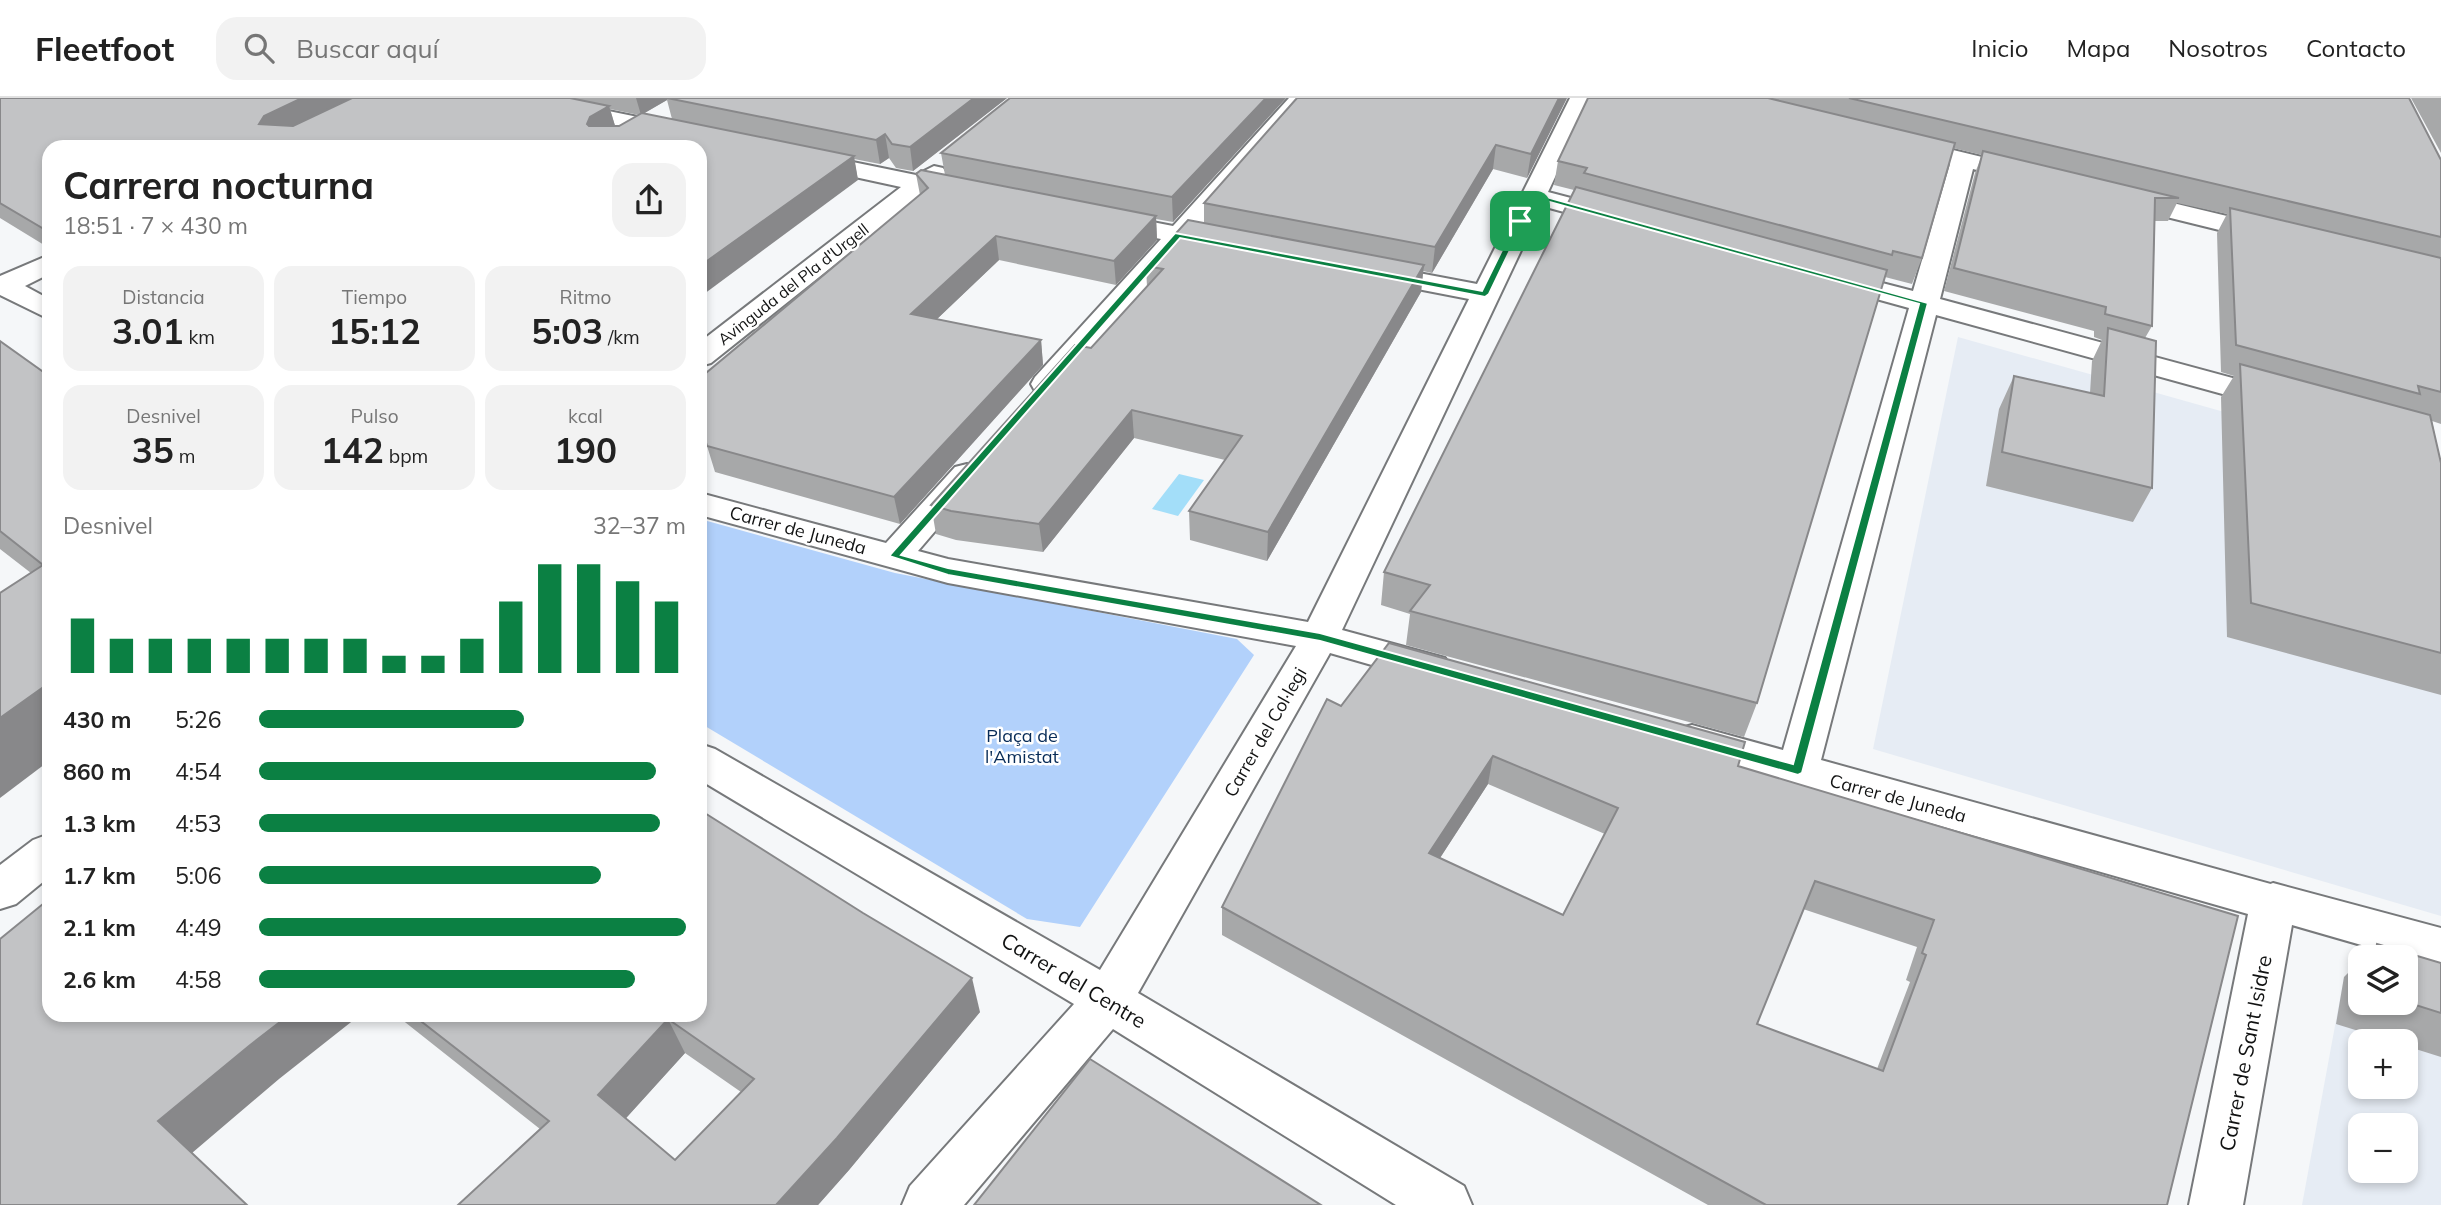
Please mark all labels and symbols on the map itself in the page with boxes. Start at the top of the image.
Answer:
pin [1490,191,1550,251]
street label: Avinguda del Pla d'Urgell [714,219,872,349]
street label: Carrer de Juneda [727,501,869,559]
street label: Carrer del Col·legi [1219,663,1311,801]
park label: Plaça de l'Amistat [985,724,1059,768]
street label: Carrer de Juneda [1827,769,1969,827]
street label: Carrer del Centre [997,927,1151,1033]
street label: Carrer de Sant Isidre [2213,953,2277,1153]

